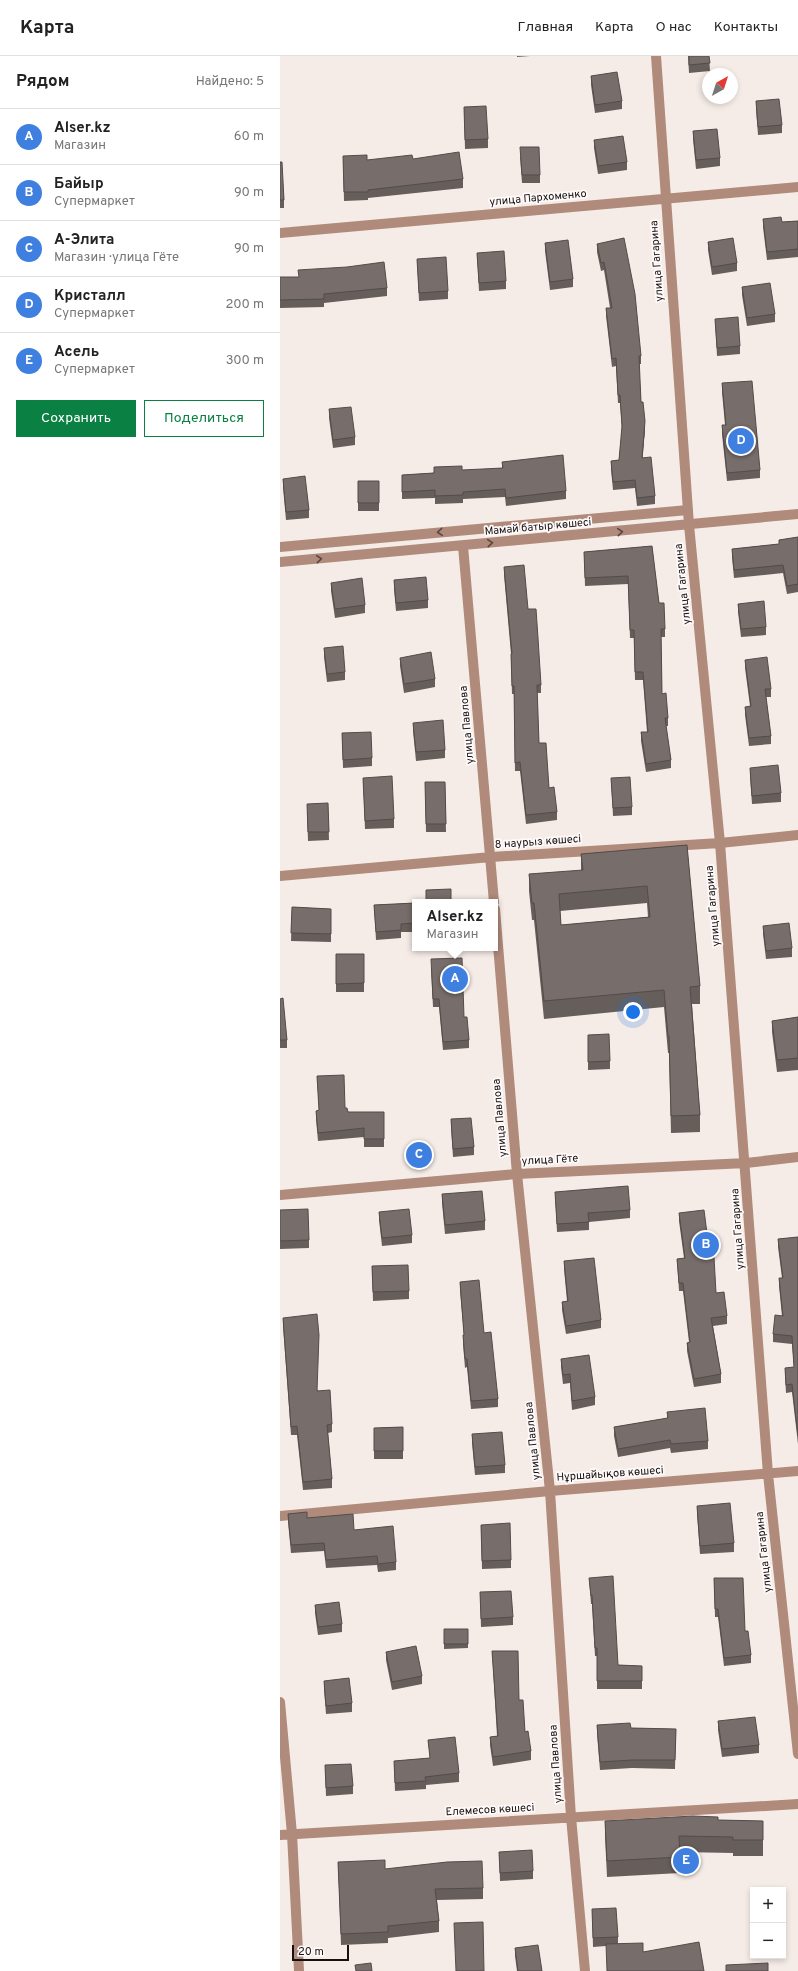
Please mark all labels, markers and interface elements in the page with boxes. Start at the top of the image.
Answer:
text: Карта [20,16,74,40]
text: Главная [518,19,573,36]
text: Карта [595,19,633,36]
text: О нас [655,19,692,36]
text: Контакты [714,19,778,36]
north arrow [702,68,738,104]
text: Рядом [16,71,69,93]
text: Найдено: 5 [196,74,264,90]
text: Alser.kz [54,119,111,138]
text: A [24,129,34,145]
text: 60 m [234,129,264,145]
text: Магазин [54,138,106,154]
text: Байыр [54,175,104,194]
text: B [25,185,33,201]
text: 90 m [234,185,264,201]
street label: улица Пархоменко [489,187,587,209]
text: Супермаркет [54,194,135,210]
street label: улица Гагарина [647,220,667,302]
text: А-Элита [54,231,114,250]
text: C [25,241,33,257]
text: 90 m [234,241,264,257]
text: Магазин · улица Гёте [54,250,179,266]
text: Кристалл [54,287,126,306]
text: D [24,297,34,313]
text: 200 m [225,297,264,313]
text: Супермаркет [54,306,135,322]
text: Асель [54,343,99,362]
text: E [25,353,33,369]
text: 300 m [226,353,264,369]
text: Супермаркет [54,362,135,378]
button: Сохранить [16,400,136,437]
button: Поделиться [144,400,264,437]
pin: D [728,426,754,456]
street label: Мамай батыр көшесі [484,515,592,539]
one-way arrow [617,527,623,536]
one-way arrow [437,528,443,537]
one-way arrow [487,539,493,548]
street label: улица Гагарина [672,543,694,625]
one-way arrow [316,554,322,563]
street label: улица Павлова [457,685,477,765]
street label: 8 наурыз көшесі [494,832,582,852]
street label: улица Гагарина [702,865,724,947]
popup [412,899,498,951]
text: Alser.kz [427,908,483,927]
text: Магазин [427,927,478,943]
pin: A [442,964,468,994]
your location [623,1002,643,1022]
street label: улица Павлова [490,1078,510,1158]
pin: C [406,1140,432,1170]
street label: улица Гёте [521,1152,579,1168]
street label: улица Гагарина [728,1188,748,1270]
pin: B [693,1230,719,1260]
street label: улица Павлова [522,1401,544,1481]
street label: Нұршайықов көшесі [556,1463,664,1485]
street label: улица Гагарина [753,1511,775,1593]
street label: улица Павлова [546,1724,566,1804]
street label: Елемесов көшесі [445,1801,535,1819]
pin: E [673,1846,699,1876]
map controls [750,1887,786,1959]
button: + [750,1887,786,1923]
button: − [750,1923,786,1959]
scale bar [292,1943,349,1962]
text: 20 m [298,1945,324,1959]

